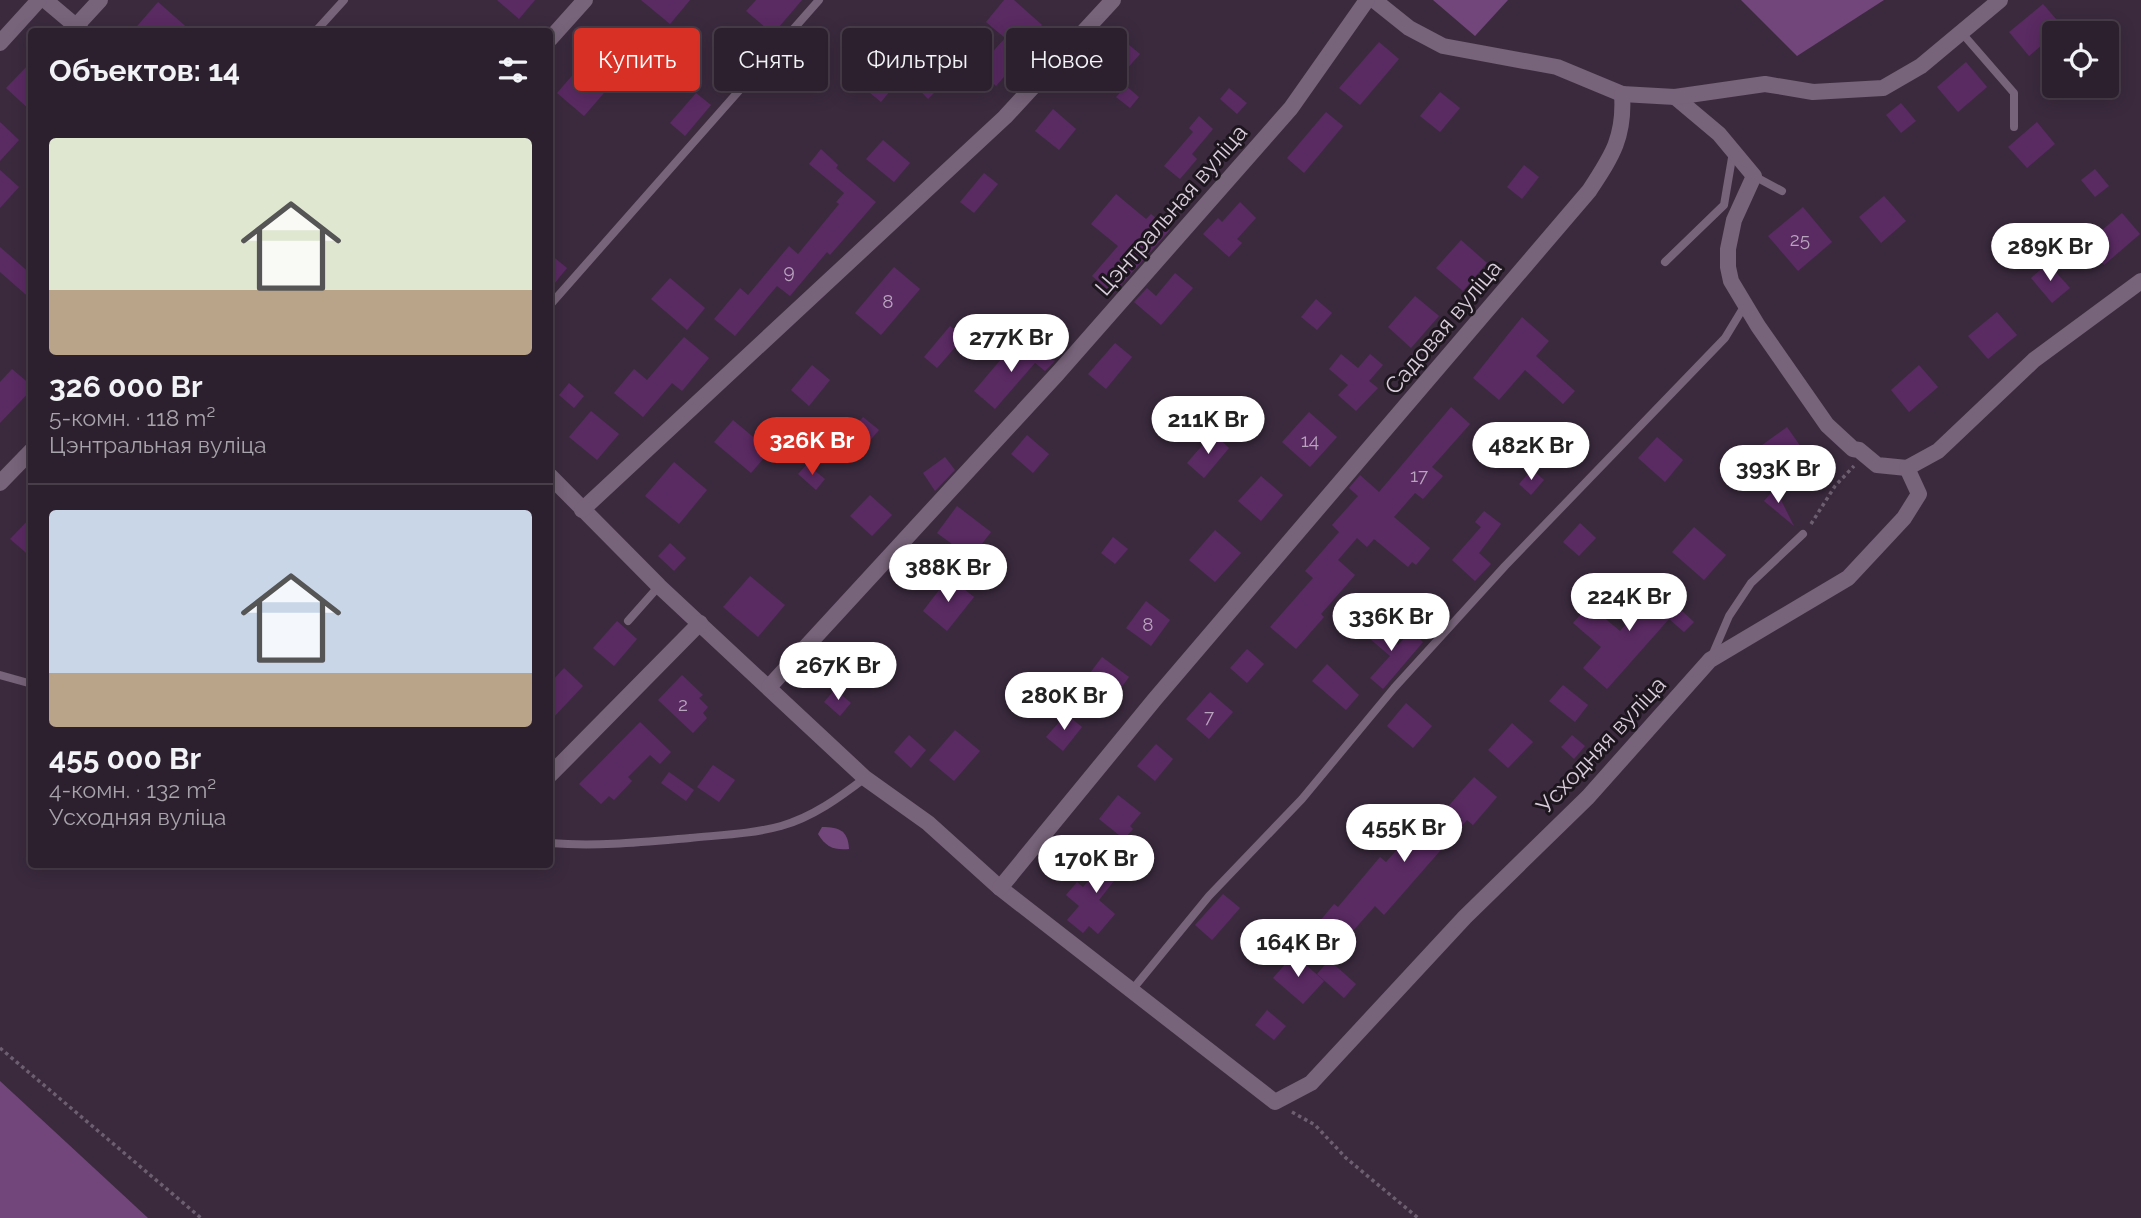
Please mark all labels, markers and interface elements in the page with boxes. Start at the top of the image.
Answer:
map controls [2042,21,2119,98]
button: locate [2042,21,2119,98]
chip: Купить [574,28,700,91]
chip: Снять [714,28,828,91]
chip: Фильтры [842,28,992,91]
chip: Новое [1006,28,1127,91]
icon: filters [494,51,532,89]
text: Объектов: 14 [49,53,240,88]
street label: Цэнтральная вуліца [1089,119,1252,301]
icon: home [228,183,354,309]
pin: 289K Br [1985,224,2115,283]
house number: 25 [1790,228,1810,250]
text: 289K Br [2007,232,2093,259]
street label: Садовая вуліца [1379,254,1507,399]
house number: 9 [783,260,795,282]
house number: 8 [882,290,894,312]
pin: 277K Br [946,314,1076,374]
text: 277K Br [969,323,1053,350]
text: 326 000 Br [49,369,203,404]
pin: 211K Br [1143,396,1273,456]
text: 5-комн. · 118 m² [49,404,215,431]
text: 211K Br [1168,405,1248,432]
pin: 326K Br [747,418,877,477]
pin: 482K Br [1466,422,1596,482]
text: 326K Br [770,426,854,453]
house number: 14 [1301,429,1319,451]
text: Цэнтральная вуліца [49,431,267,458]
text: 482K Br [1488,431,1574,458]
pin: 393K Br [1713,446,1843,505]
text: 393K Br [1736,454,1820,481]
house number: 17 [1410,464,1428,486]
pin: 388K Br [883,544,1013,604]
text: 388K Br [905,553,991,580]
icon: home [228,555,354,681]
pin: 224K Br [1564,574,1694,633]
text: 224K Br [1587,582,1671,609]
pin: 336K Br [1326,594,1456,653]
text: 336K Br [1349,602,1433,629]
house number: 8 [1142,613,1154,635]
pin: 267K Br [773,642,903,702]
text: 267K Br [795,651,881,678]
street label: Усходняя вуліца [1530,671,1671,819]
pin: 280K Br [999,672,1129,732]
text: 280K Br [1021,681,1107,708]
house number: 2 [678,693,688,715]
house number: 7 [1204,705,1214,727]
text: 455 000 Br [49,741,201,776]
text: 4-комн. · 132 m² [49,776,216,803]
text: Усходняя вуліца [49,803,226,830]
pin: 455K Br [1339,804,1469,864]
text: 455K Br [1362,813,1446,840]
pin: 170K Br [1031,836,1161,895]
text: 170K Br [1054,844,1138,871]
pin: 164K Br [1233,920,1363,979]
text: 164K Br [1256,928,1340,955]

